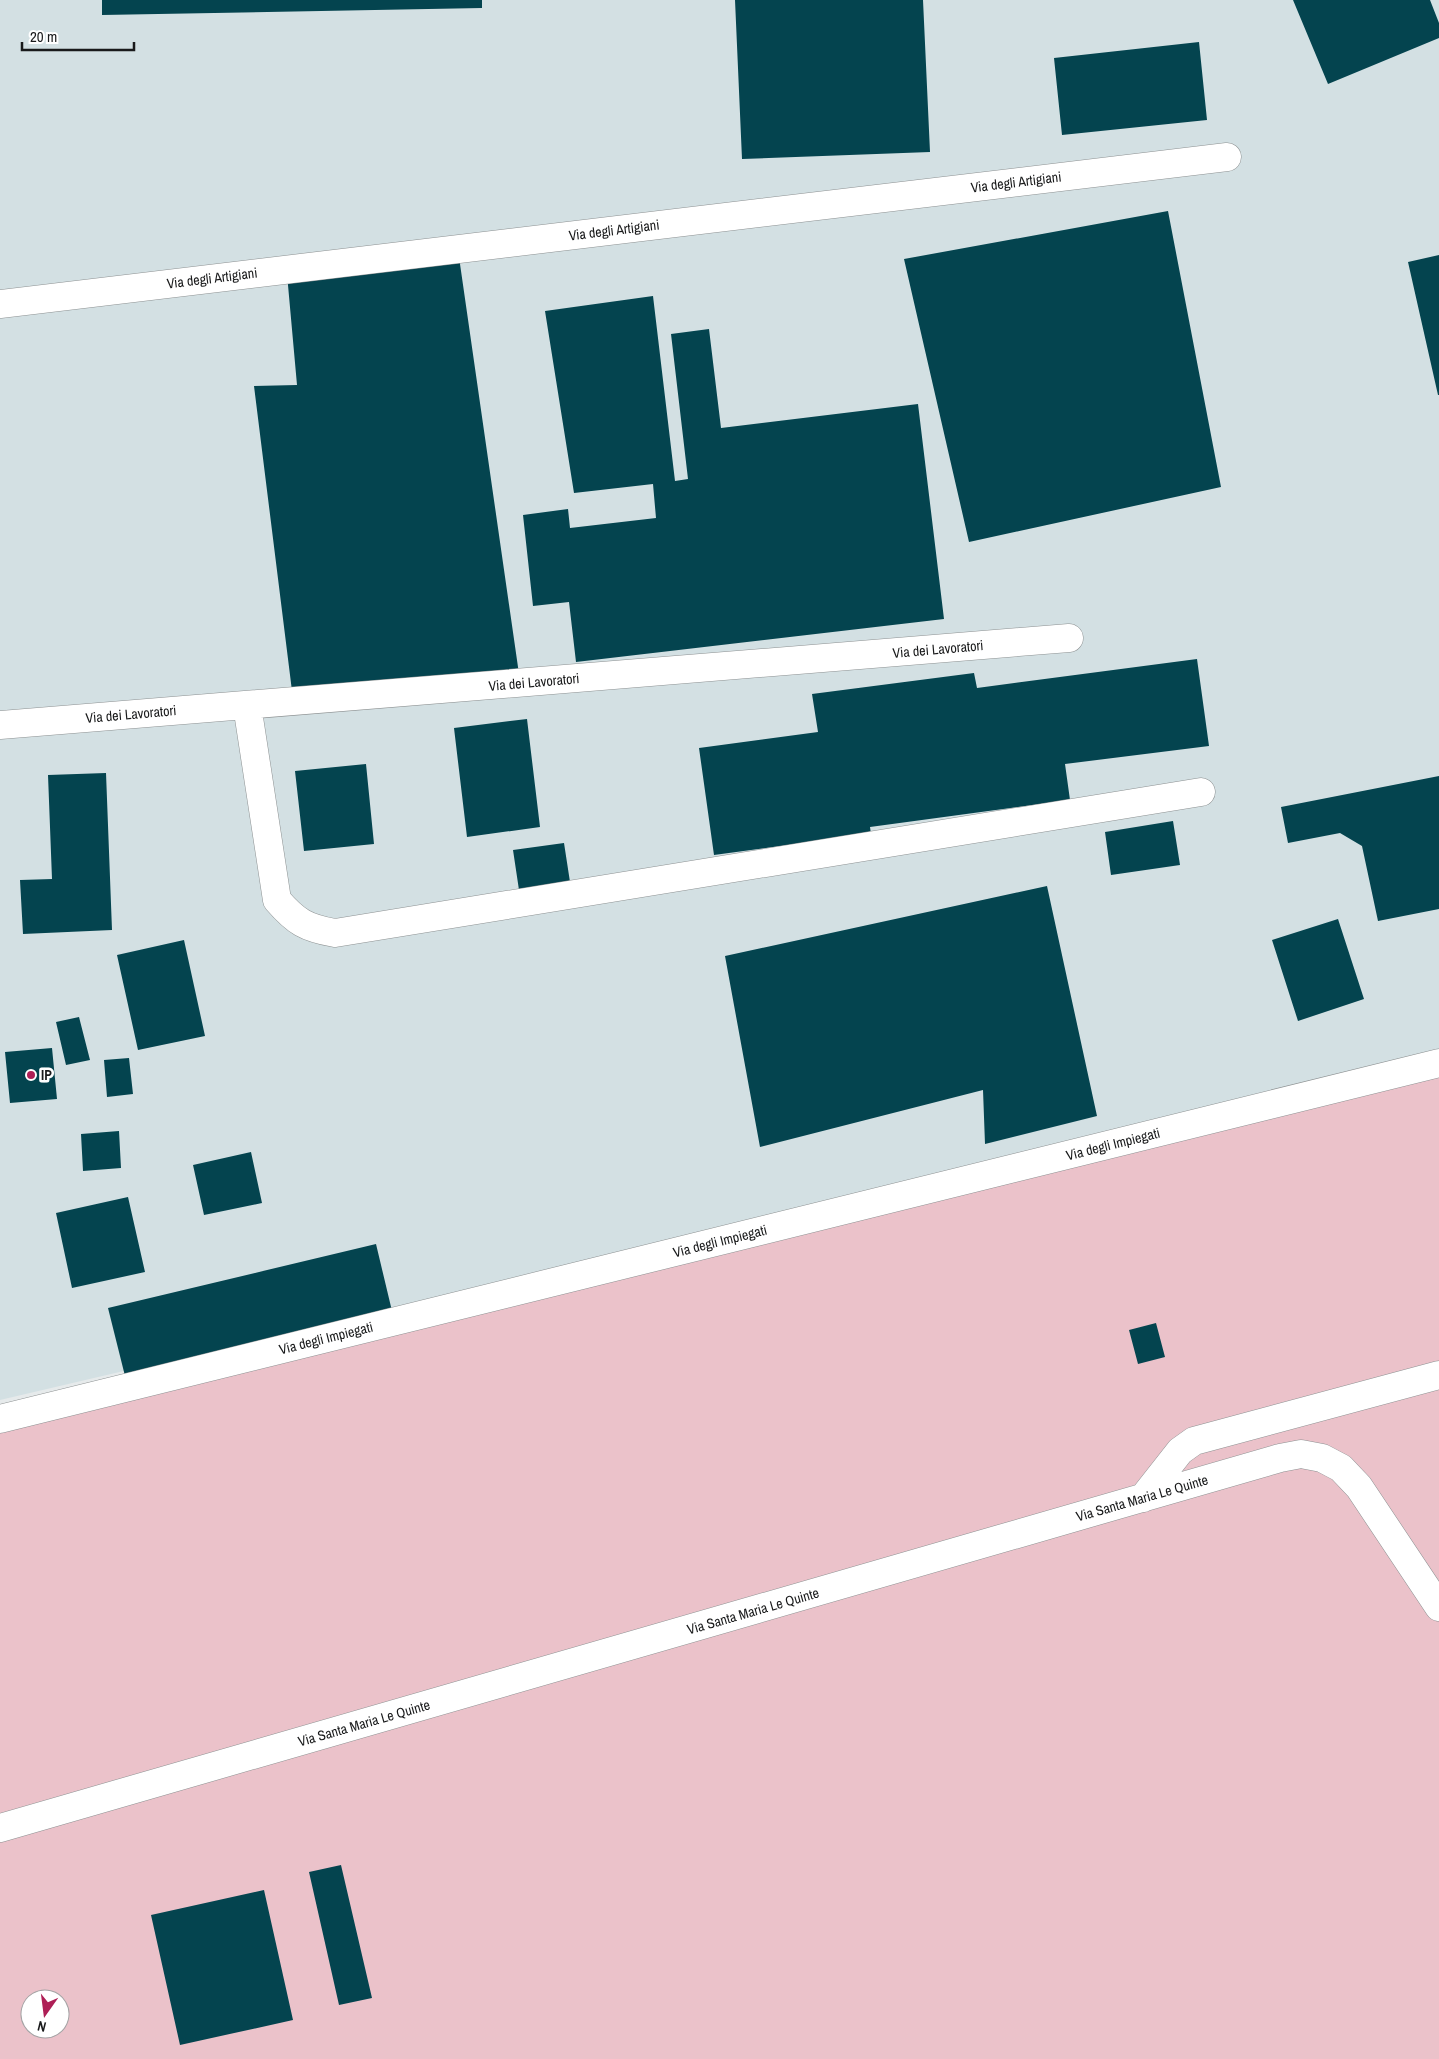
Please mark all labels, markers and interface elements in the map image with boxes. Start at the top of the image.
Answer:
scale bar [22,20,135,52]
text: 20 m [30,26,57,47]
street label: Via degli Artigiani [970,168,1062,196]
street label: Via degli Artigiani [568,216,660,244]
street label: Via degli Artigiani [166,264,258,292]
street label: Via dei Lavoratori [892,636,984,662]
street label: Via dei Lavoratori [488,669,580,695]
street label: Via dei Lavoratori [85,701,177,727]
place label: IP [41,1066,52,1084]
marker: IP [25,1069,37,1081]
street label: Via degli Impiegati [1064,1124,1162,1164]
street label: Via degli Impiegati [671,1221,769,1261]
street label: Via degli Impiegati [277,1318,375,1358]
street label: Via Santa Maria Le Quinte [1074,1471,1210,1525]
street label: Via Santa Maria Le Quinte [685,1584,821,1638]
street label: Via Santa Maria Le Quinte [296,1696,432,1750]
north arrow [20,1989,70,2039]
text: N [36,2017,48,2036]

